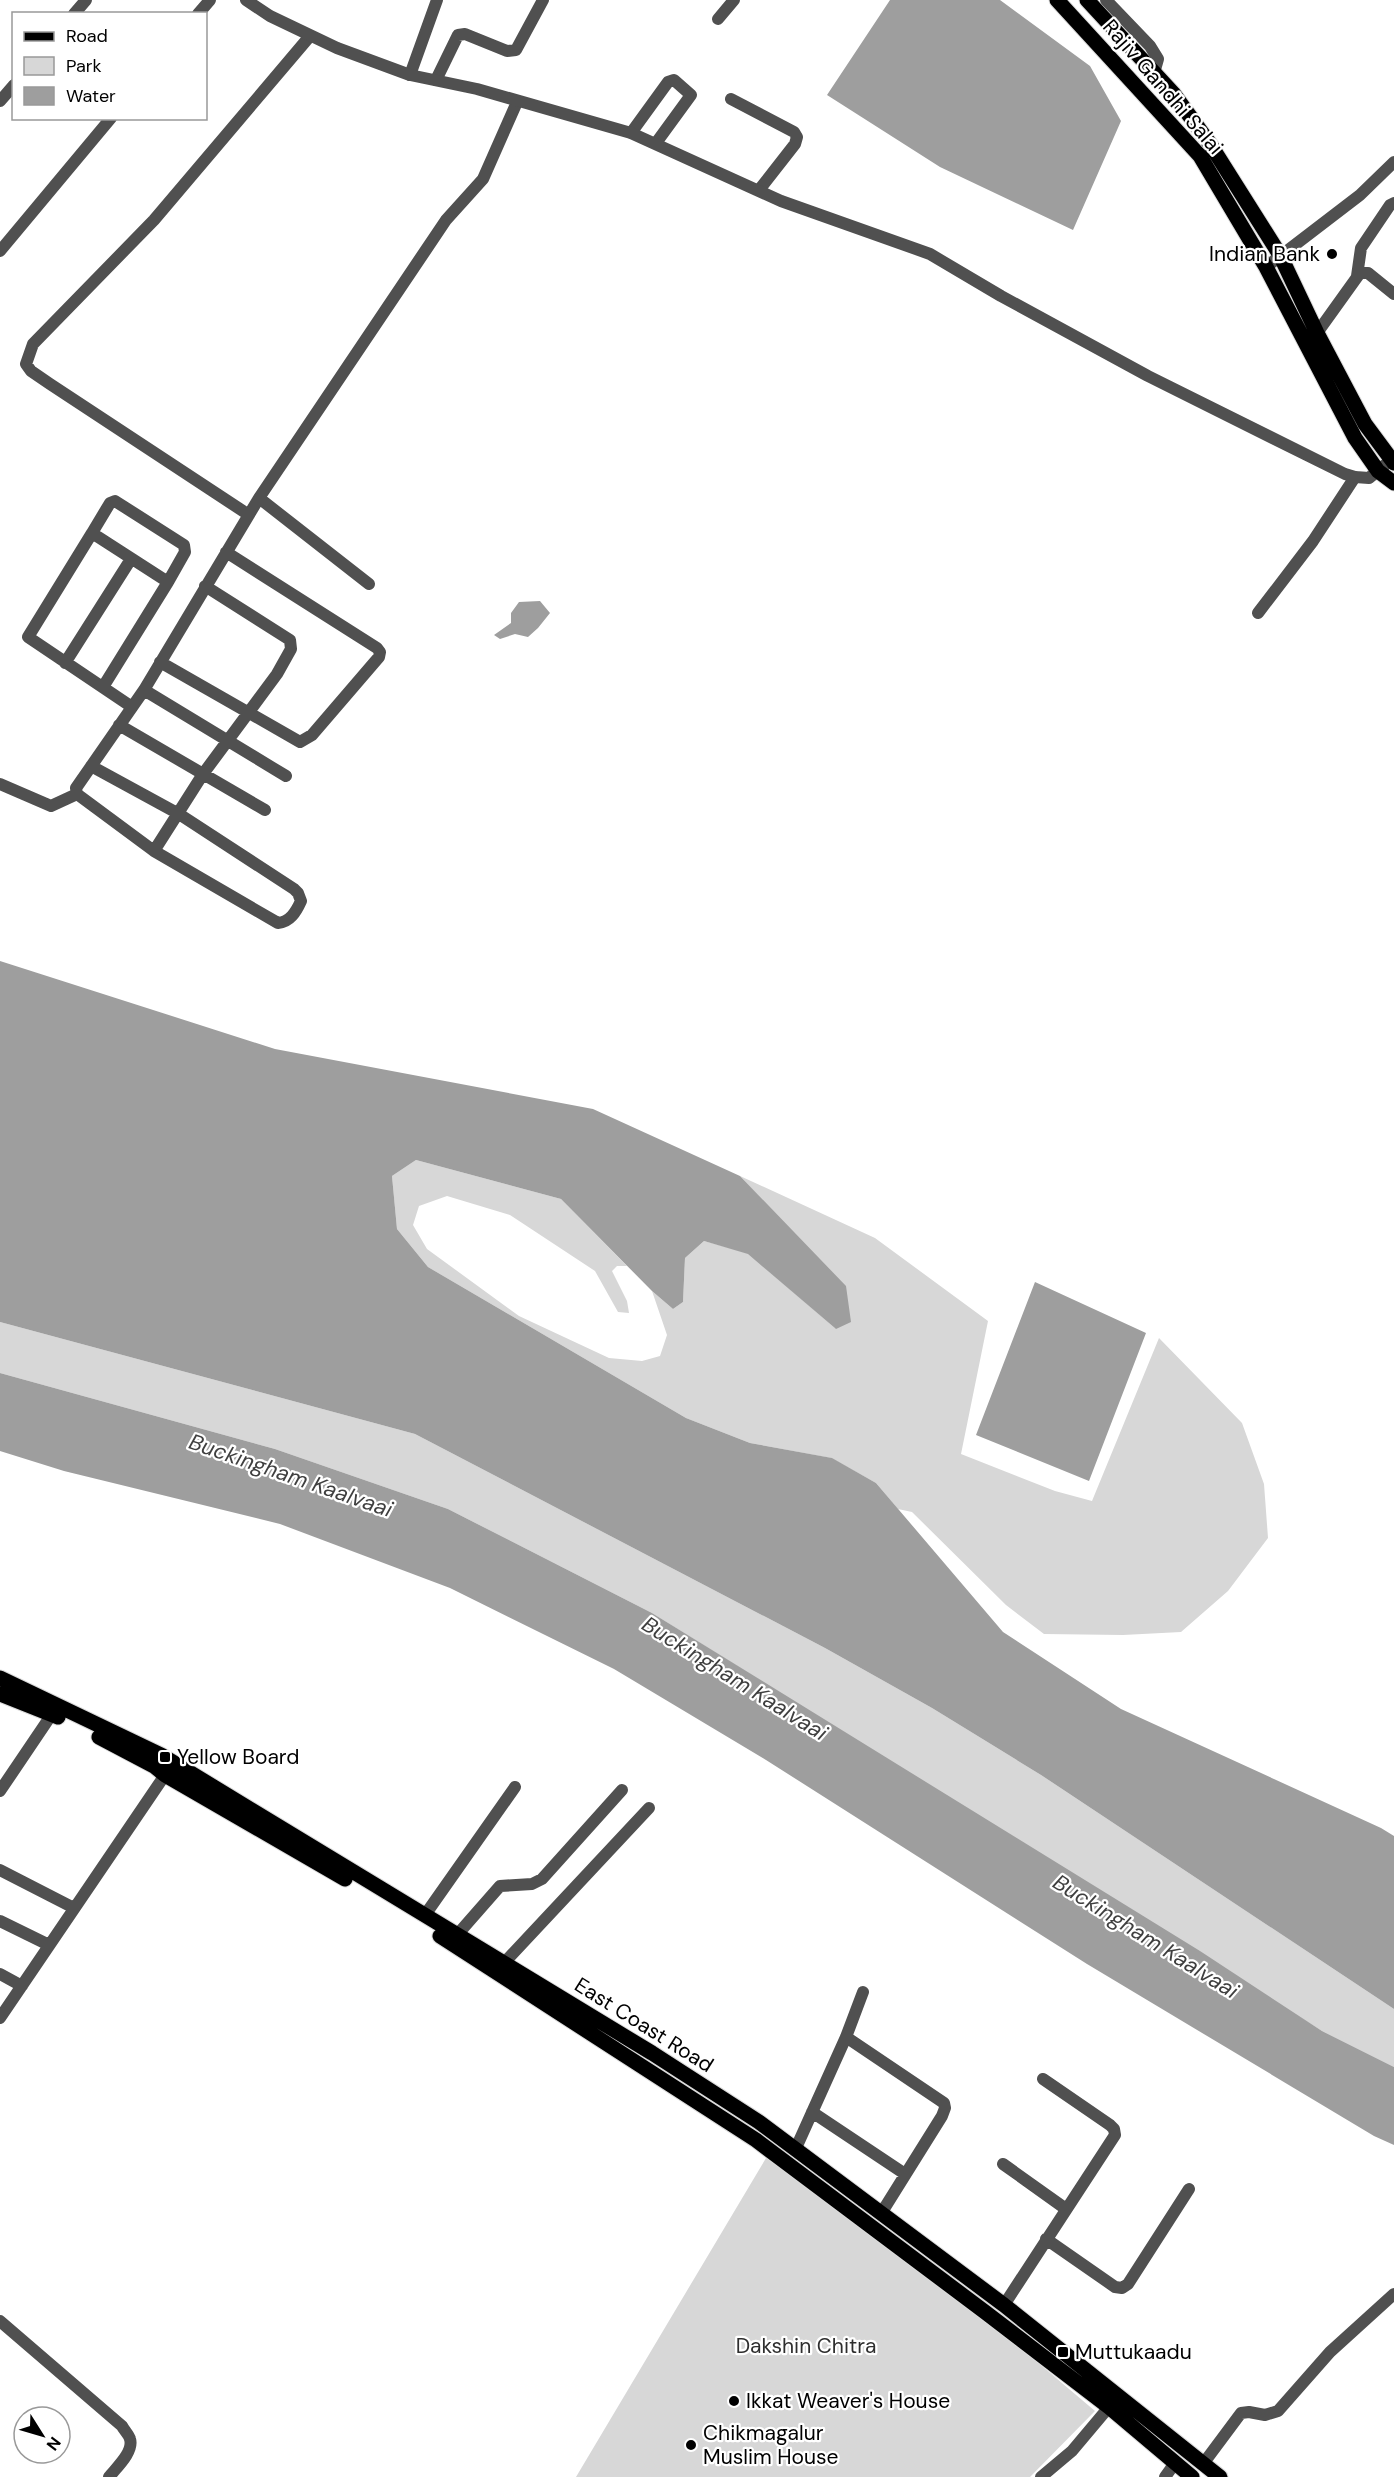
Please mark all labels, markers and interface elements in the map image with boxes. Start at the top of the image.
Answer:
legend [12,12,207,120]
street label: Rajiv Gandhi Salai [1097,14,1229,160]
text: Road [66,24,108,48]
text: Park [66,54,102,78]
text: Water [66,84,116,108]
place label: Indian Bank [1209,240,1320,268]
marker: Indian Bank [1325,247,1339,261]
water label: Buckingham Kaalvaai [185,1427,397,1524]
water label: Buckingham Kaalvaai [637,1610,834,1748]
place label: Yellow Board [177,1743,299,1771]
marker: Yellow Board [158,1750,172,1764]
water label: Buckingham Kaalvaai [1048,1868,1245,2006]
street label: East Coast Road [569,1971,719,2079]
park label: Dakshin Chitra [736,2332,876,2360]
place label: Muttukaadu [1075,2338,1192,2366]
marker: Muttukaadu [1056,2345,1070,2359]
place label: Ikkat Weaver's House [746,2387,950,2415]
marker: Ikkat Weaver's House [727,2394,741,2408]
north arrow [12,2405,72,2465]
place label: Chikmagalur Muslim House [703,2419,839,2471]
text: N [42,2433,65,2455]
marker: Chikmagalur Muslim House [684,2438,698,2452]

